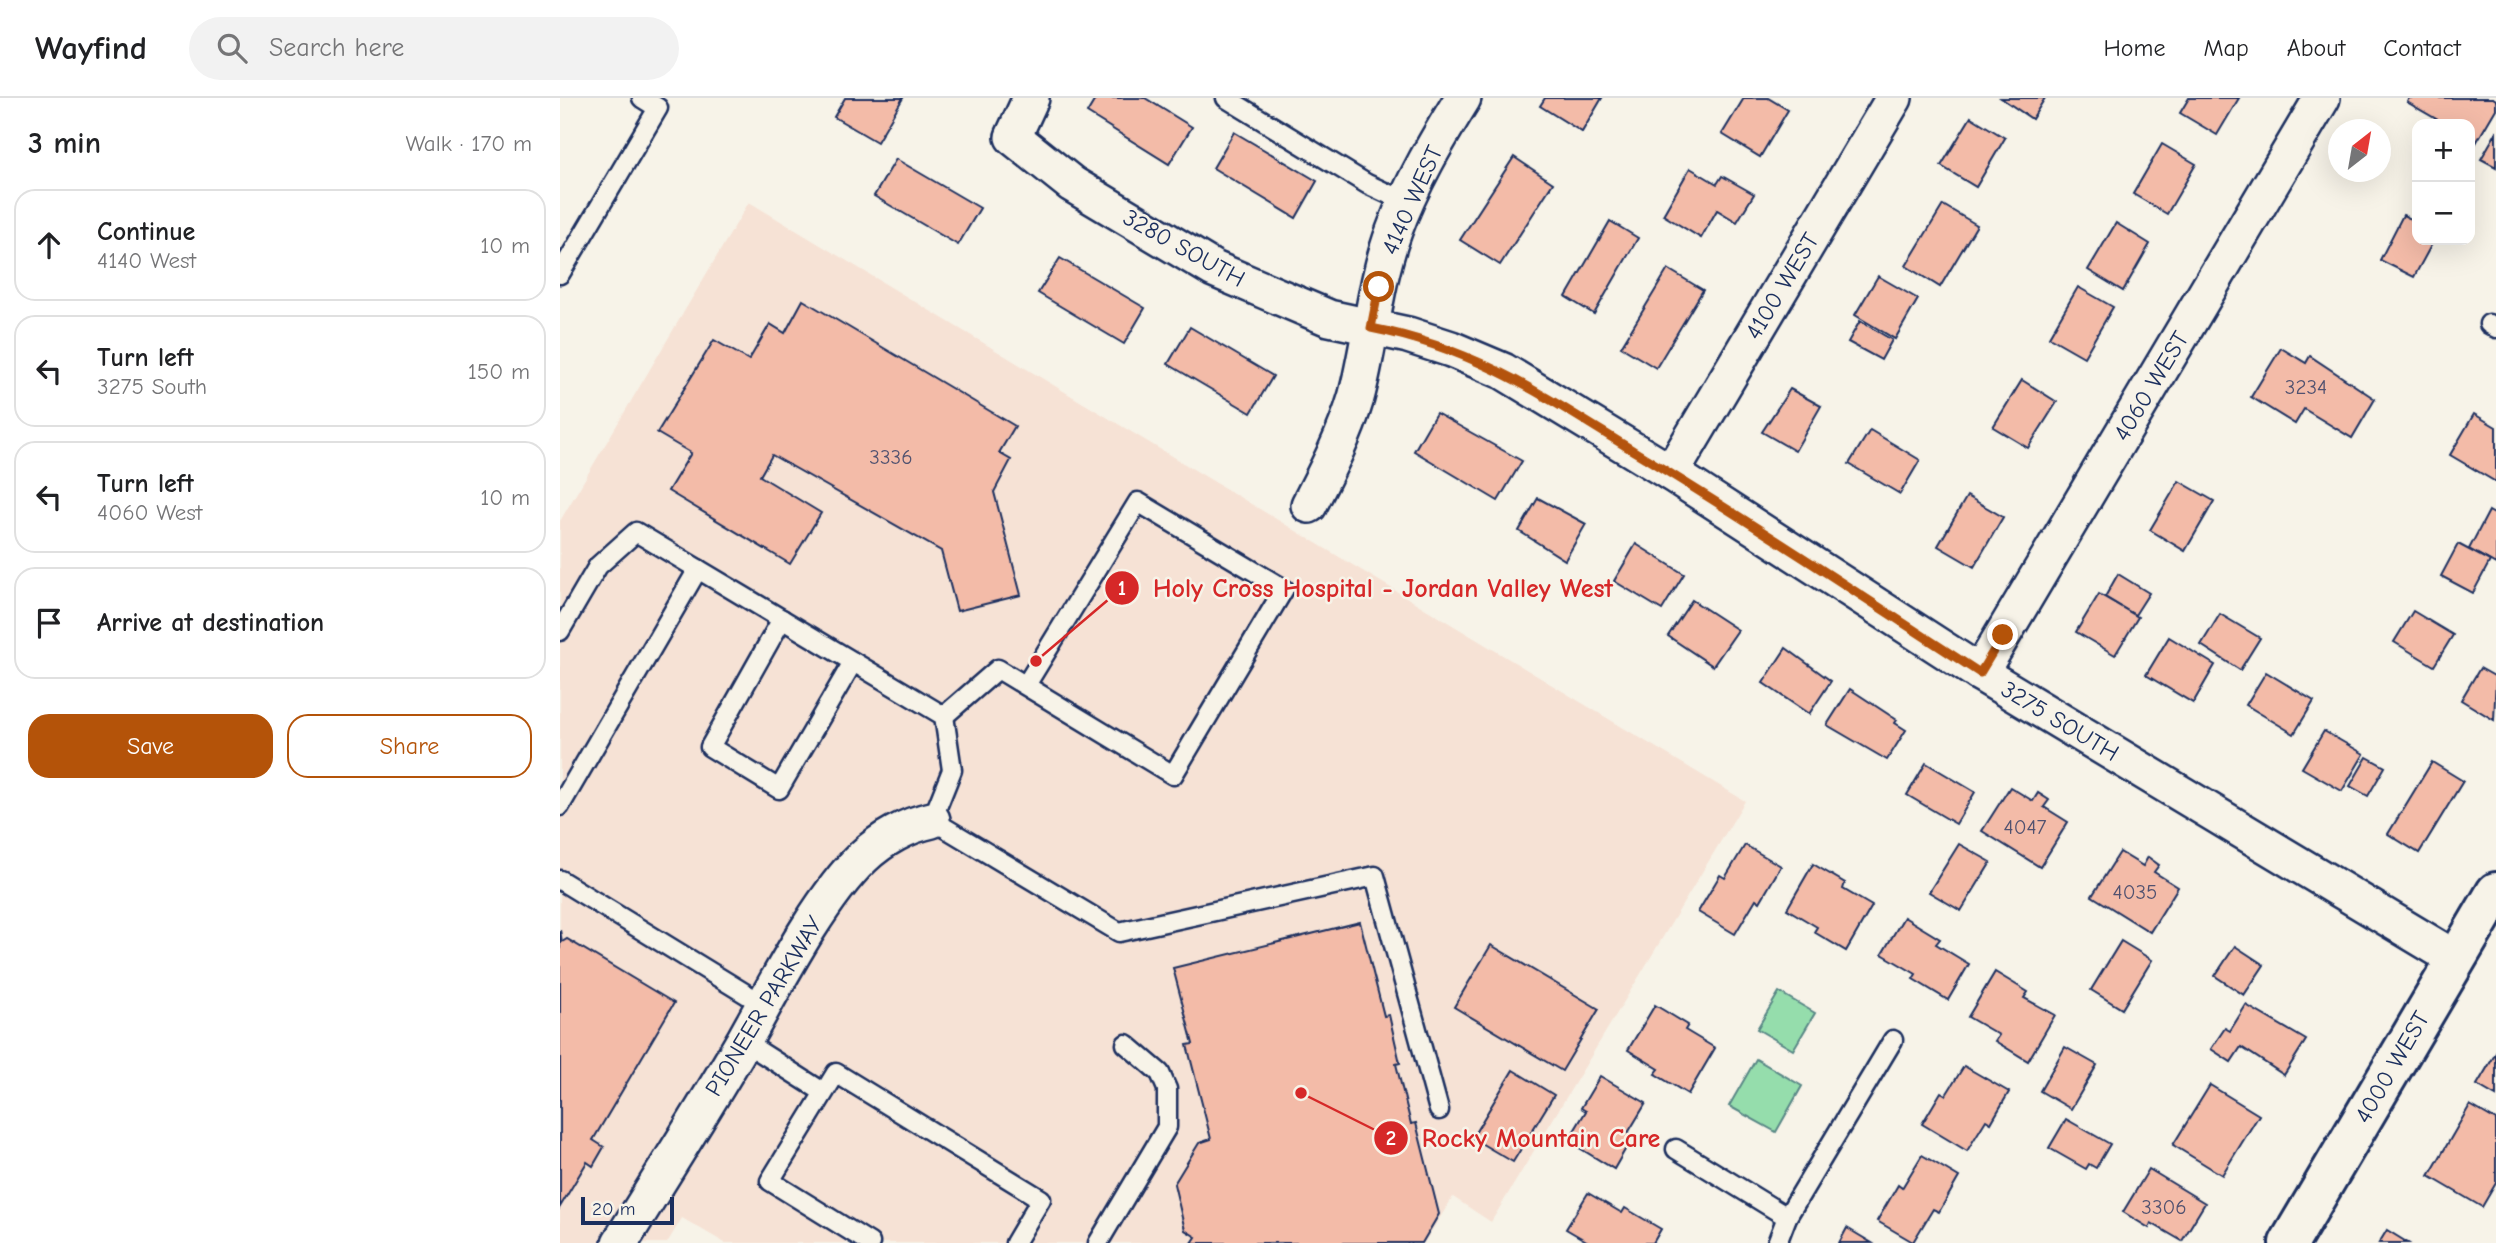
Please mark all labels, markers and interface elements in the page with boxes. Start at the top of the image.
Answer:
search box [189,17,679,80]
text: Wayfind [35,29,147,67]
icon: search [213,29,251,67]
text: Search here [269,33,404,63]
text: Home [2104,34,2165,62]
text: Map [2203,34,2249,62]
text: About [2287,34,2345,62]
text: Contact [2383,34,2461,62]
north arrow [2328,119,2391,182]
map controls [2412,119,2475,245]
button: + [2412,119,2475,182]
text: 3 min [28,126,101,161]
text: Walk · 170 m [405,130,532,157]
street label: 4140 WEST [1376,141,1449,259]
button: − [2412,182,2475,245]
street label: 3280 SOUTH [1118,203,1250,293]
text: Continue [97,217,195,247]
icon: ahead [30,226,68,264]
street label: 4100 WEST [1739,227,1825,344]
text: 10 m [480,232,530,259]
text: 4140 West [97,247,196,274]
route start [1363,271,1394,302]
street label: 4060 WEST [2107,326,2195,446]
text: Turn left [97,343,194,373]
icon: left [30,352,68,390]
text: 150 m [468,358,530,385]
text: 3275 South [97,373,207,400]
house number: 3234 [2285,375,2327,399]
house number: 3336 [869,445,913,469]
text: Turn left [97,469,194,499]
icon: left [30,478,68,516]
text: 10 m [480,484,530,511]
text: 4060 West [97,499,202,526]
callout: Holy Cross Hospital - Jordan Valley West [1104,565,1627,612]
text: Holy Cross Hospital - Jordan Valley West [1153,574,1614,604]
text: 1 [1118,576,1126,600]
icon: arrive [30,604,68,642]
text: Arrive at destination [97,608,324,638]
route end [1987,619,2018,650]
street label: 3275 SOUTH [1996,675,2124,767]
button: Save [28,714,273,778]
button: Share [287,714,532,778]
house number: 4047 [2003,815,2047,839]
house number: 4035 [2113,880,2157,904]
street label: PIONEER PARKWAY [699,910,829,1101]
street label: 4000 WEST [2349,1006,2435,1128]
callout: Rocky Mountain Care [1373,1115,1675,1162]
text: Rocky Mountain Care [1422,1124,1661,1154]
text: 2 [1386,1126,1396,1150]
scale bar [581,1194,674,1226]
house number: 3306 [2141,1195,2187,1219]
text: 20 m [592,1198,636,1220]

